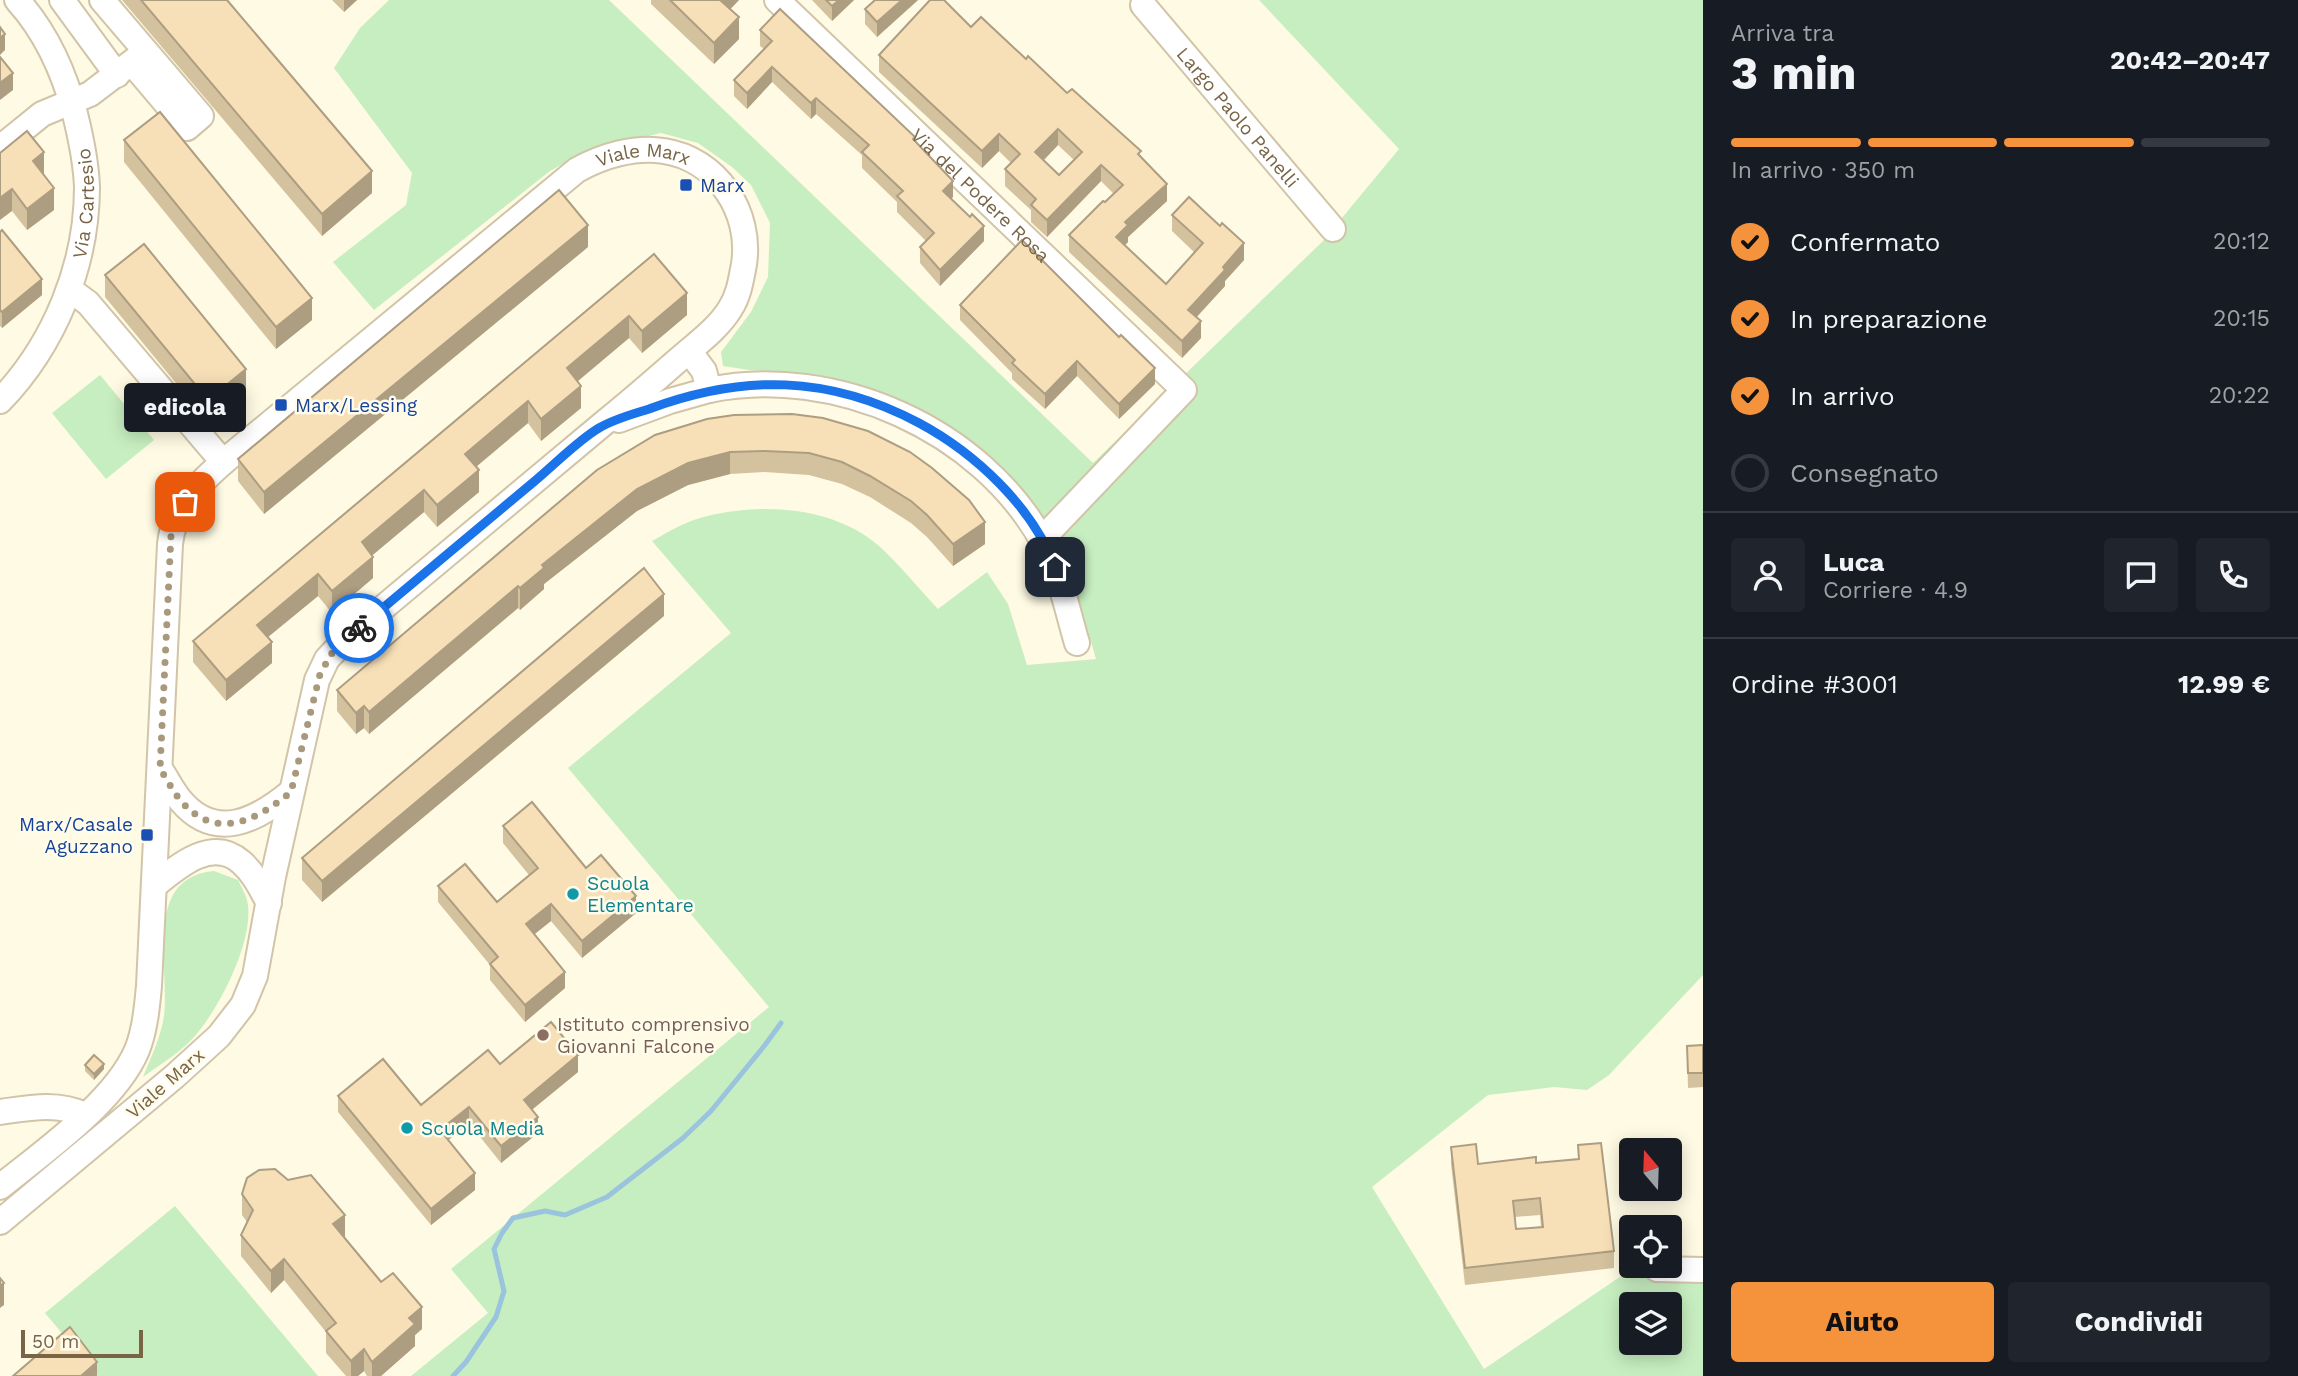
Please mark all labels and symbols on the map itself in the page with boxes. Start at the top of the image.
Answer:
street label: Largo Paolo Panelli [1172,43,1304,192]
street label: Via del Podere Rosa [906,124,1055,268]
street label: Viale Marx [593,138,694,172]
street label: Via Cartesio [68,147,99,261]
place label: Marx [700,174,745,197]
marker: Marx [678,177,694,193]
callout: edicola [124,383,246,432]
place label: Marx/Lessing [295,394,418,417]
marker: Marx/Lessing [273,397,289,413]
pin [155,472,215,532]
pin [1025,537,1085,597]
courier [324,593,394,663]
place label: Marx/Casale Aguzzano [19,813,133,858]
marker: Marx/Casale Aguzzano [139,827,155,843]
place label: Scuola Elementare [587,872,694,917]
marker: Scuola Elementare [565,886,581,902]
place label: Istituto comprensivo Giovanni Falcone [557,1013,750,1058]
marker: Istituto comprensivo Giovanni Falcone [535,1027,551,1043]
street label: Viale Marx [122,1043,209,1124]
place label: Scuola Media [421,1117,545,1140]
marker: Scuola Media [399,1120,415,1136]
north arrow [1619,1138,1682,1200]
scale bar [21,1327,144,1359]

